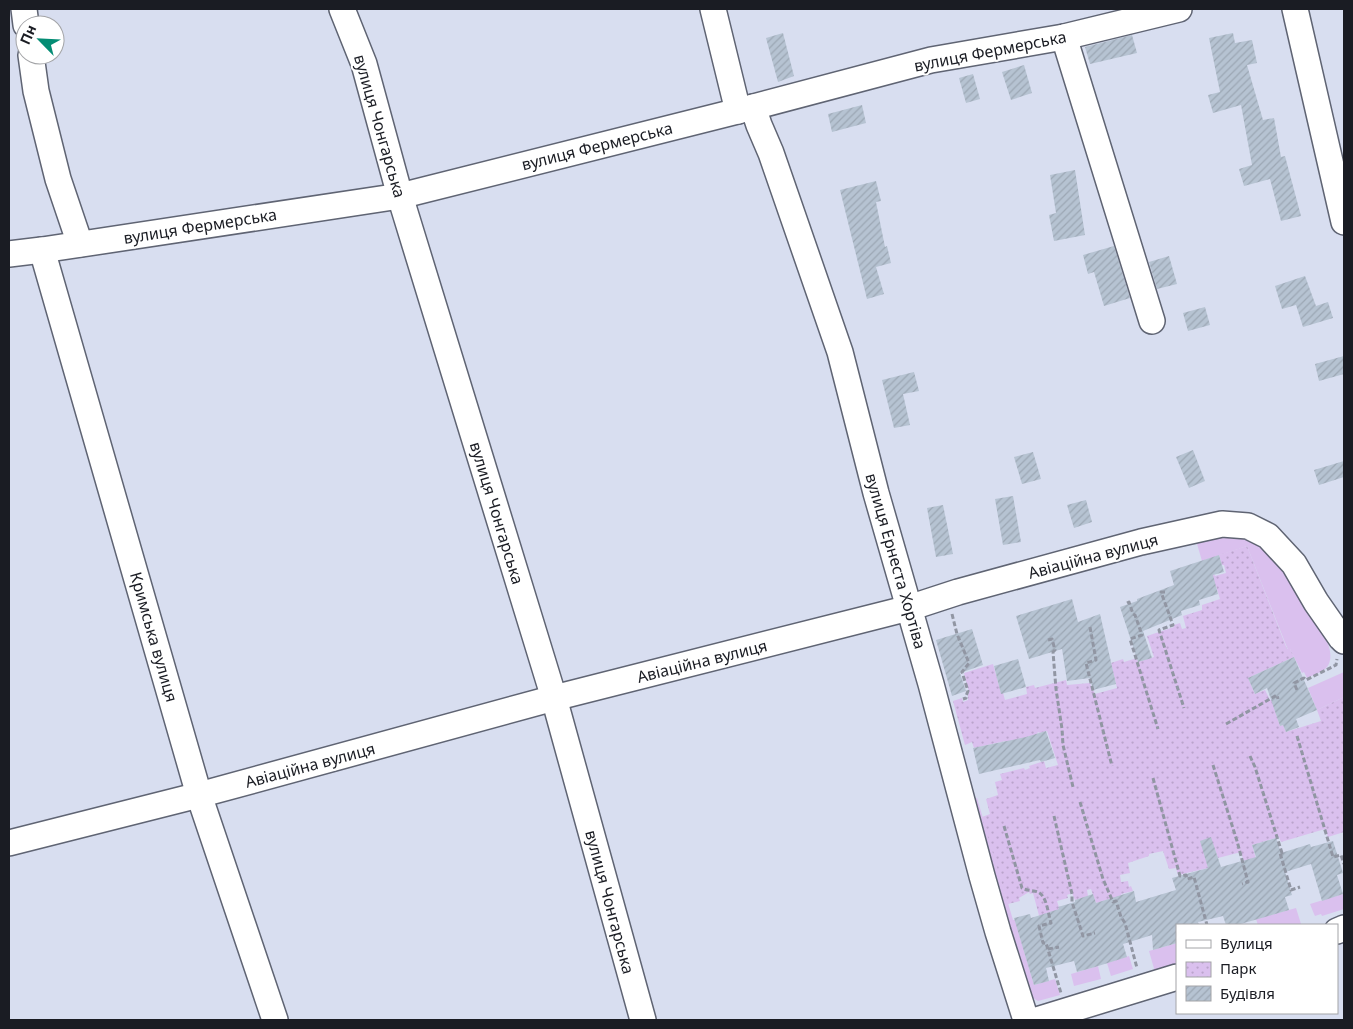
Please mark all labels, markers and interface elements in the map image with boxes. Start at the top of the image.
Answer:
north arrow [15,15,65,65]
text: Пн [15,22,40,47]
street label: вулиця Фермерська [912,25,1068,77]
street label: вулиця Чонгарська [349,52,411,200]
street label: вулиця Фермерська [519,117,675,175]
street label: вулиця Фермерська [122,203,278,249]
street label: вулиця Чонгарська [465,439,529,587]
street label: вулиця Ернеста Хортіва [860,470,932,652]
street label: Авіаційна вулиця [1026,528,1160,584]
street label: Кримська вулиця [125,569,183,705]
street label: Авіаційна вулиця [635,634,769,688]
street label: Авіаційна вулиця [243,737,377,793]
street label: вулиця Чонгарська [580,828,640,976]
legend [1176,924,1338,1014]
text: Вулиця [1220,933,1273,953]
text: Парк [1220,958,1256,978]
text: Будівля [1220,983,1275,1003]

